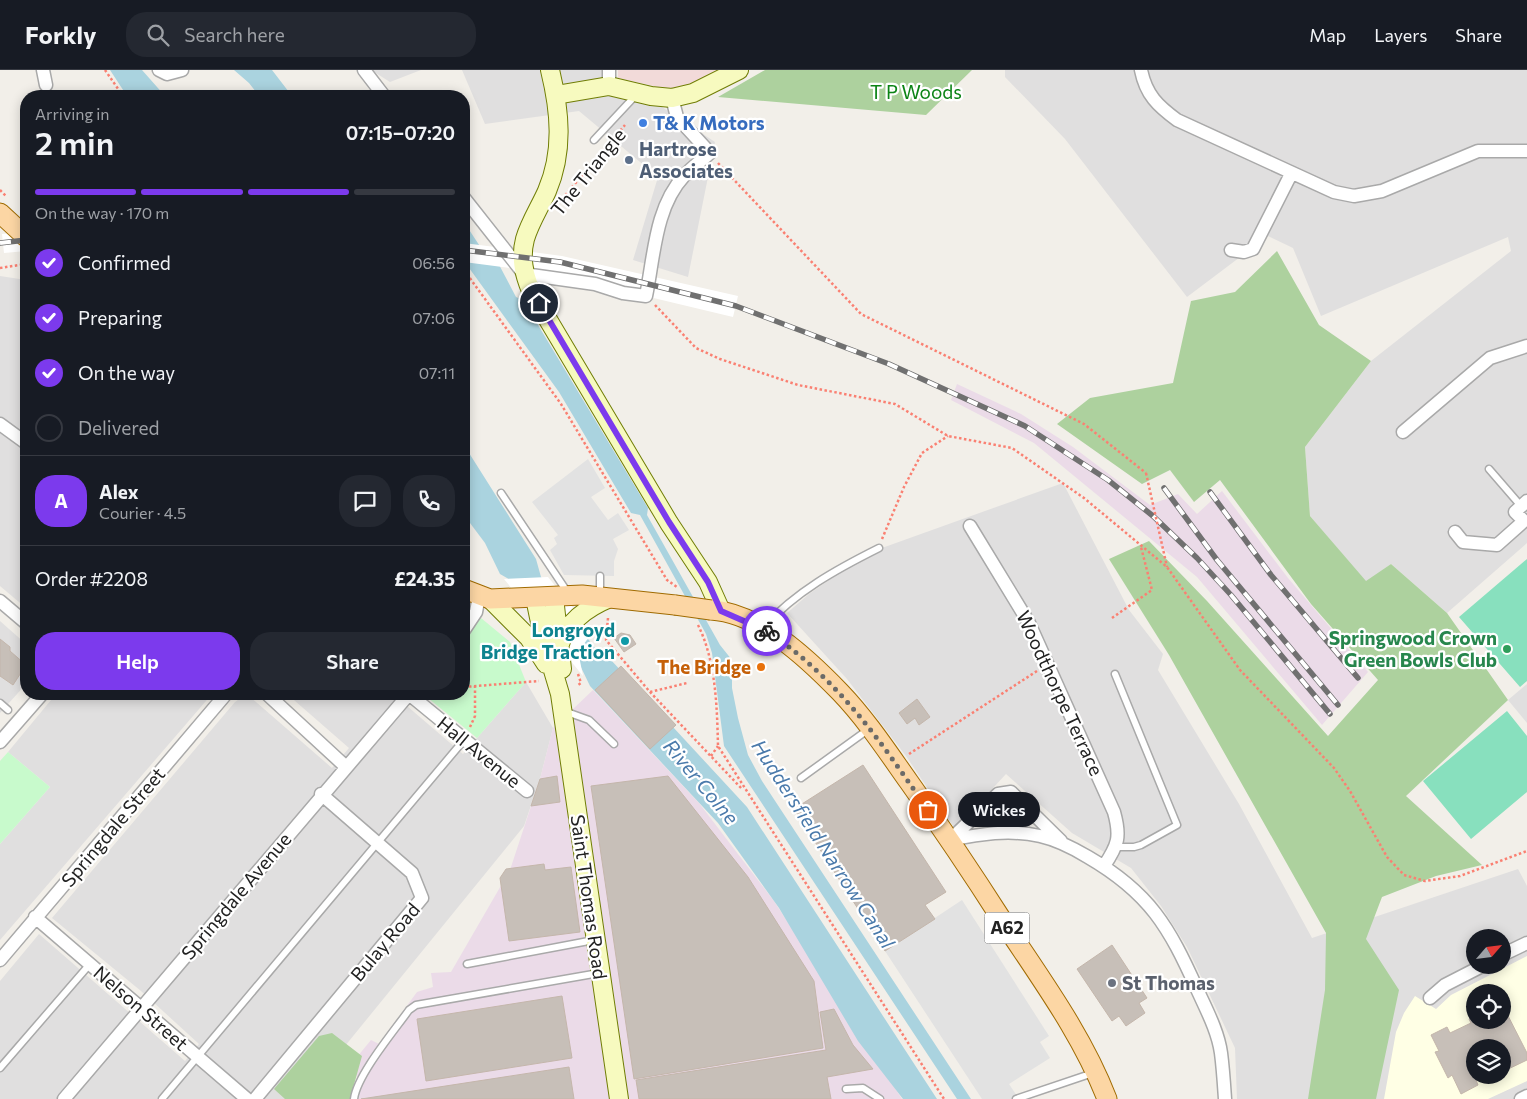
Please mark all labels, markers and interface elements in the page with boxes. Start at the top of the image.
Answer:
search box [126,12,476,57]
text: Forkly [25,20,96,49]
icon: search [144,21,172,49]
text: Search here [184,23,285,46]
text: Map [1309,24,1346,46]
text: Layers [1374,24,1427,46]
text: Share [1455,24,1502,46]
park label: T P Woods [870,80,962,103]
text: Arriving in [35,104,109,123]
place label: T& K Motors [653,111,765,134]
marker: T& K Motors [637,117,649,129]
text: 07:15–07:20 [346,121,455,144]
text: 2 min [35,122,114,162]
street label: The Triangle [545,123,630,220]
place label: Hartrose Associates [639,137,733,182]
marker: Hartrose Associates [623,154,635,166]
text: On the way · 170 m [35,203,169,222]
icon: check [35,249,63,277]
text: Confirmed [78,251,171,274]
text: 06:56 [412,253,455,272]
pin [518,282,560,324]
icon: home [525,289,553,317]
icon: check [35,304,63,332]
text: Preparing [78,306,162,329]
text: 07:06 [412,308,455,327]
icon: check [35,359,63,387]
text: On the way [78,361,175,384]
text: 07:11 [419,363,455,382]
text: Delivered [78,416,159,439]
button: chat [339,475,391,527]
button: phone [403,475,455,527]
text: Alex [99,480,139,503]
text: A [54,489,68,512]
text: Courier · 4.5 [99,503,186,522]
text: Order #2208 [35,567,148,590]
text: £24.35 [394,567,455,590]
courier [742,606,792,656]
street label: Woodthorpe Terrace [1012,607,1109,779]
icon: bike [753,617,781,645]
place label: Longroyd Bridge Traction [481,618,615,663]
place label: Springwood Crown Green Bowls Club [1329,626,1497,671]
button: Help [35,632,240,690]
button: Share [250,632,455,690]
marker: Longroyd Bridge Traction [619,635,631,647]
marker: Springwood Crown Green Bowls Club [1501,643,1513,655]
place label: The Bridge [657,655,751,678]
marker: The Bridge [755,661,767,673]
street label: Hall Avenue [433,711,526,792]
water label: River Colne [659,734,745,829]
water label: Huddersfield Narrow Canal [747,735,901,953]
street label: Springdale Street [56,762,169,891]
pin [907,789,949,831]
callout: Wickes [958,792,1040,828]
icon: bag [914,796,942,824]
text: Wickes [972,800,1026,819]
street label: Saint Thomas Road [567,813,612,981]
street label: Springdale Avenue [176,828,295,964]
street label: Bulay Road [345,898,424,986]
road number: A62 [984,912,1030,944]
north arrow [1466,929,1511,974]
map controls [1466,929,1511,1084]
street label: Nelson Street [89,960,193,1055]
place label: St Thomas [1122,971,1215,994]
marker: St Thomas [1106,977,1118,989]
button: locate [1466,984,1511,1029]
button: layers [1466,1039,1511,1084]

